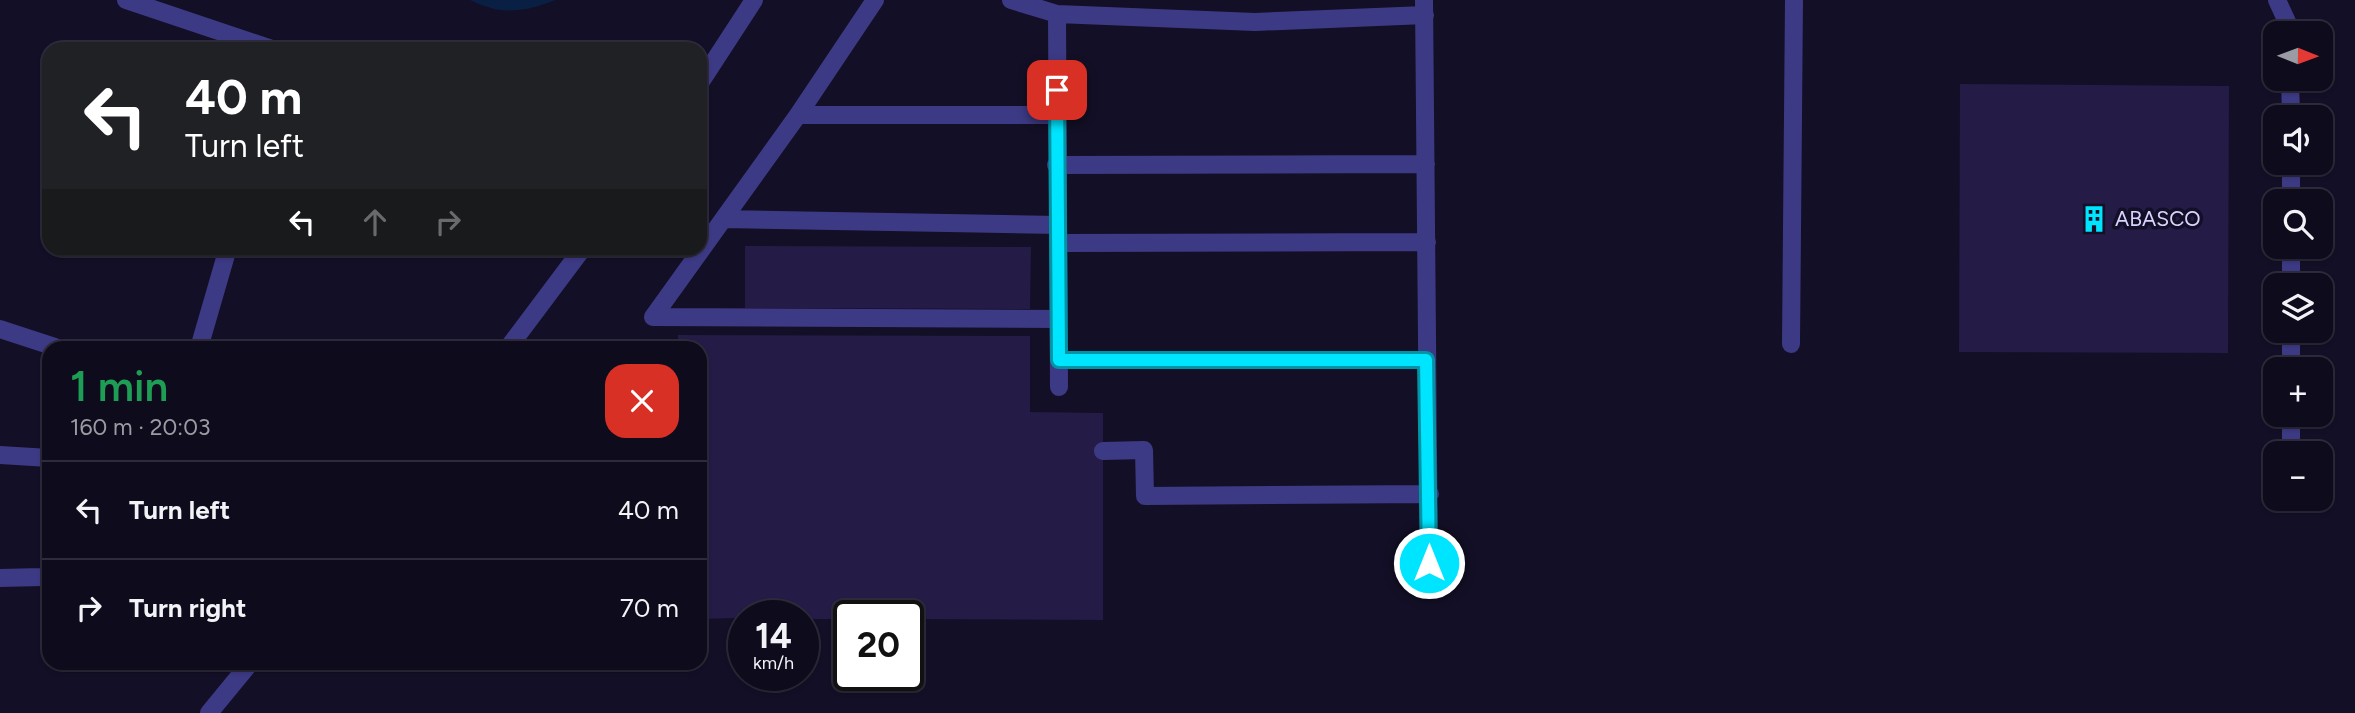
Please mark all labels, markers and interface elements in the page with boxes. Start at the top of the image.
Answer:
north arrow [2263,21,2333,91]
map controls [2263,21,2333,511]
pin [1027,60,1087,120]
text: 40 m [185,67,302,126]
icon: left [70,70,161,161]
icon: arrive [1038,71,1076,109]
button: sound [2263,105,2333,175]
text: Turn left [185,127,304,165]
button: search [2263,189,2333,259]
icon: left [283,203,321,241]
icon: ahead [356,203,394,241]
icon: right [429,203,467,241]
building icon: ABASCO [2079,204,2109,234]
place label: ABASCO [2115,206,2201,231]
button: layers [2263,273,2333,343]
button: + [2263,357,2333,427]
text: 1 min [70,361,168,412]
button: close [605,364,679,438]
text: 160 m · 20:03 [70,413,210,441]
button: − [2263,441,2333,511]
icon: left [70,491,108,529]
text: Turn left [129,494,230,526]
text: 40 m [618,494,679,526]
position arrow [1392,526,1466,600]
icon: right [70,589,108,627]
text: Turn right [129,592,246,624]
text: 70 m [620,592,679,624]
speed limit sign: 20 [833,600,924,691]
text: 14 [755,615,792,657]
text: km/h [753,652,794,674]

